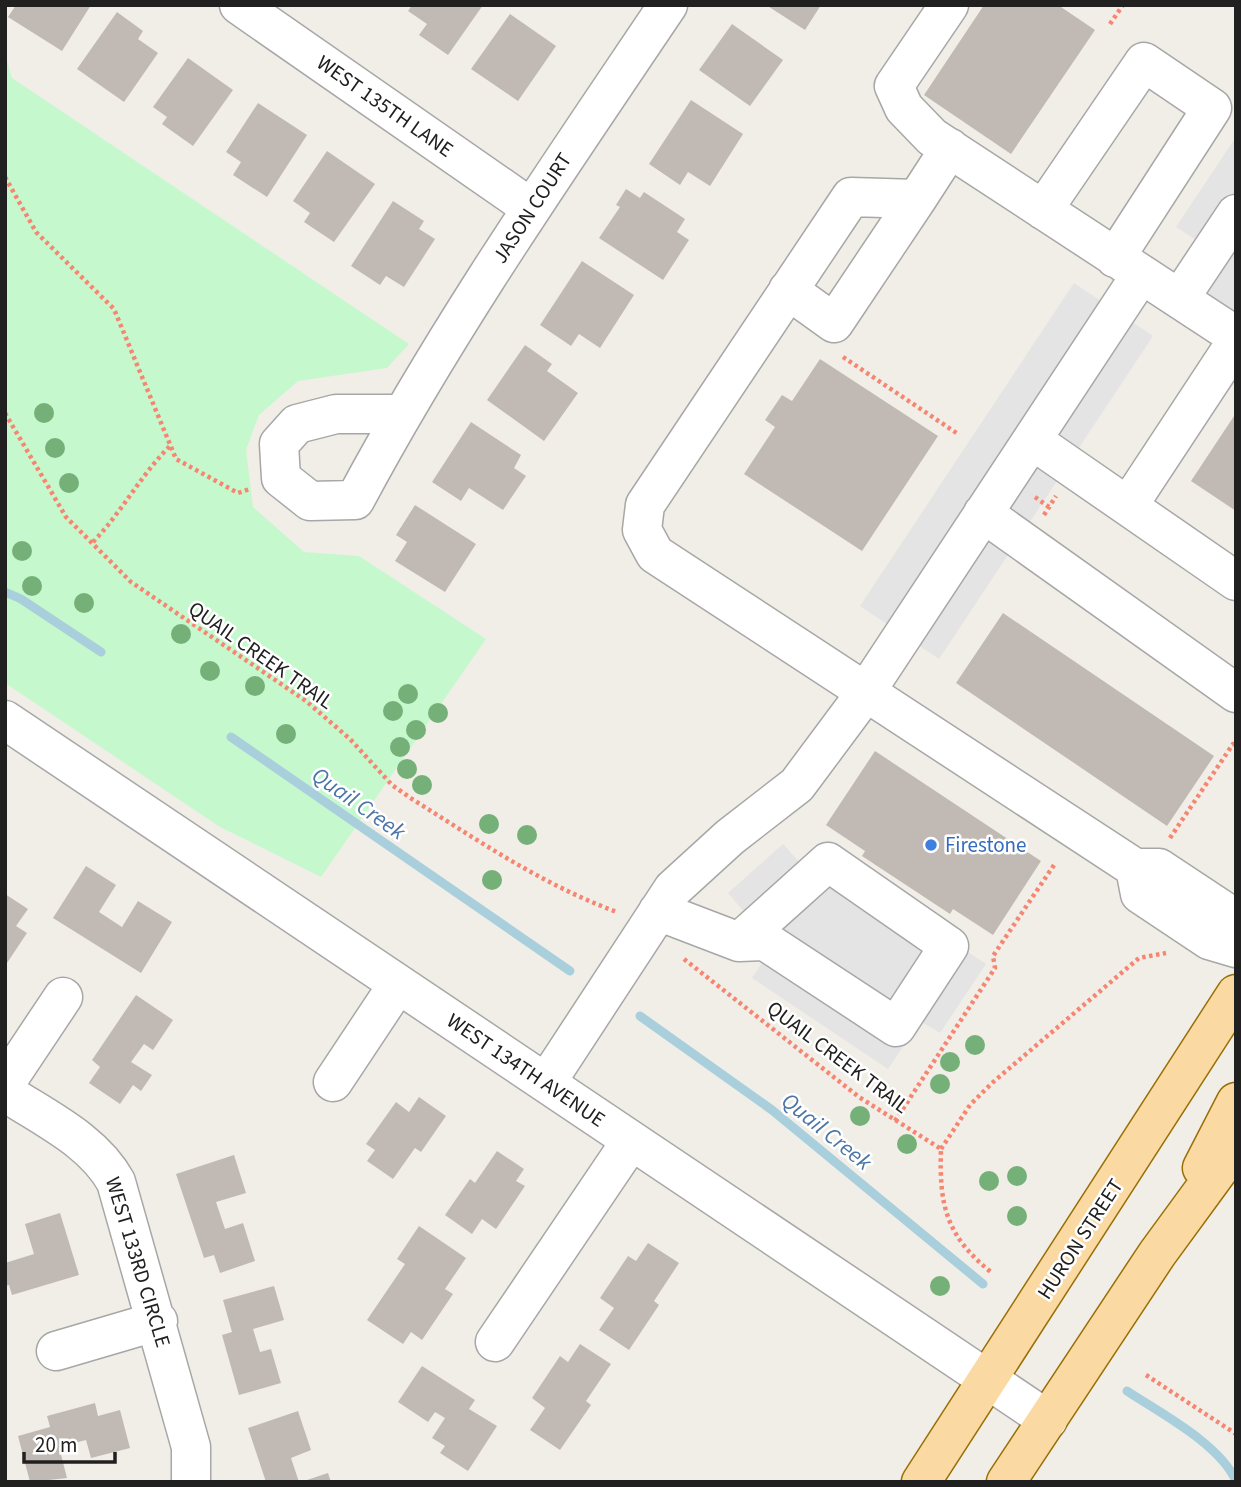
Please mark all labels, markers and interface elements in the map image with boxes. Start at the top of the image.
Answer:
street label: WEST 135TH LANE [311,48,459,164]
street label: JASON COURT [485,147,579,269]
street label: QUAIL CREEK TRAIL [182,594,340,716]
water label: Quail Creek [305,759,413,848]
place label: Firestone [945,830,1027,860]
marker: Firestone [923,837,939,853]
street label: QUAIL CREEK TRAIL [761,994,915,1120]
street label: WEST 134TH AVENUE [441,1006,611,1134]
water label: Quail Creek [774,1085,880,1179]
street label: WEST 133RD CIRCLE [98,1173,178,1351]
street label: HURON STREET [1030,1173,1130,1305]
scale bar [24,1420,116,1464]
text: 20 m [35,1430,77,1460]

